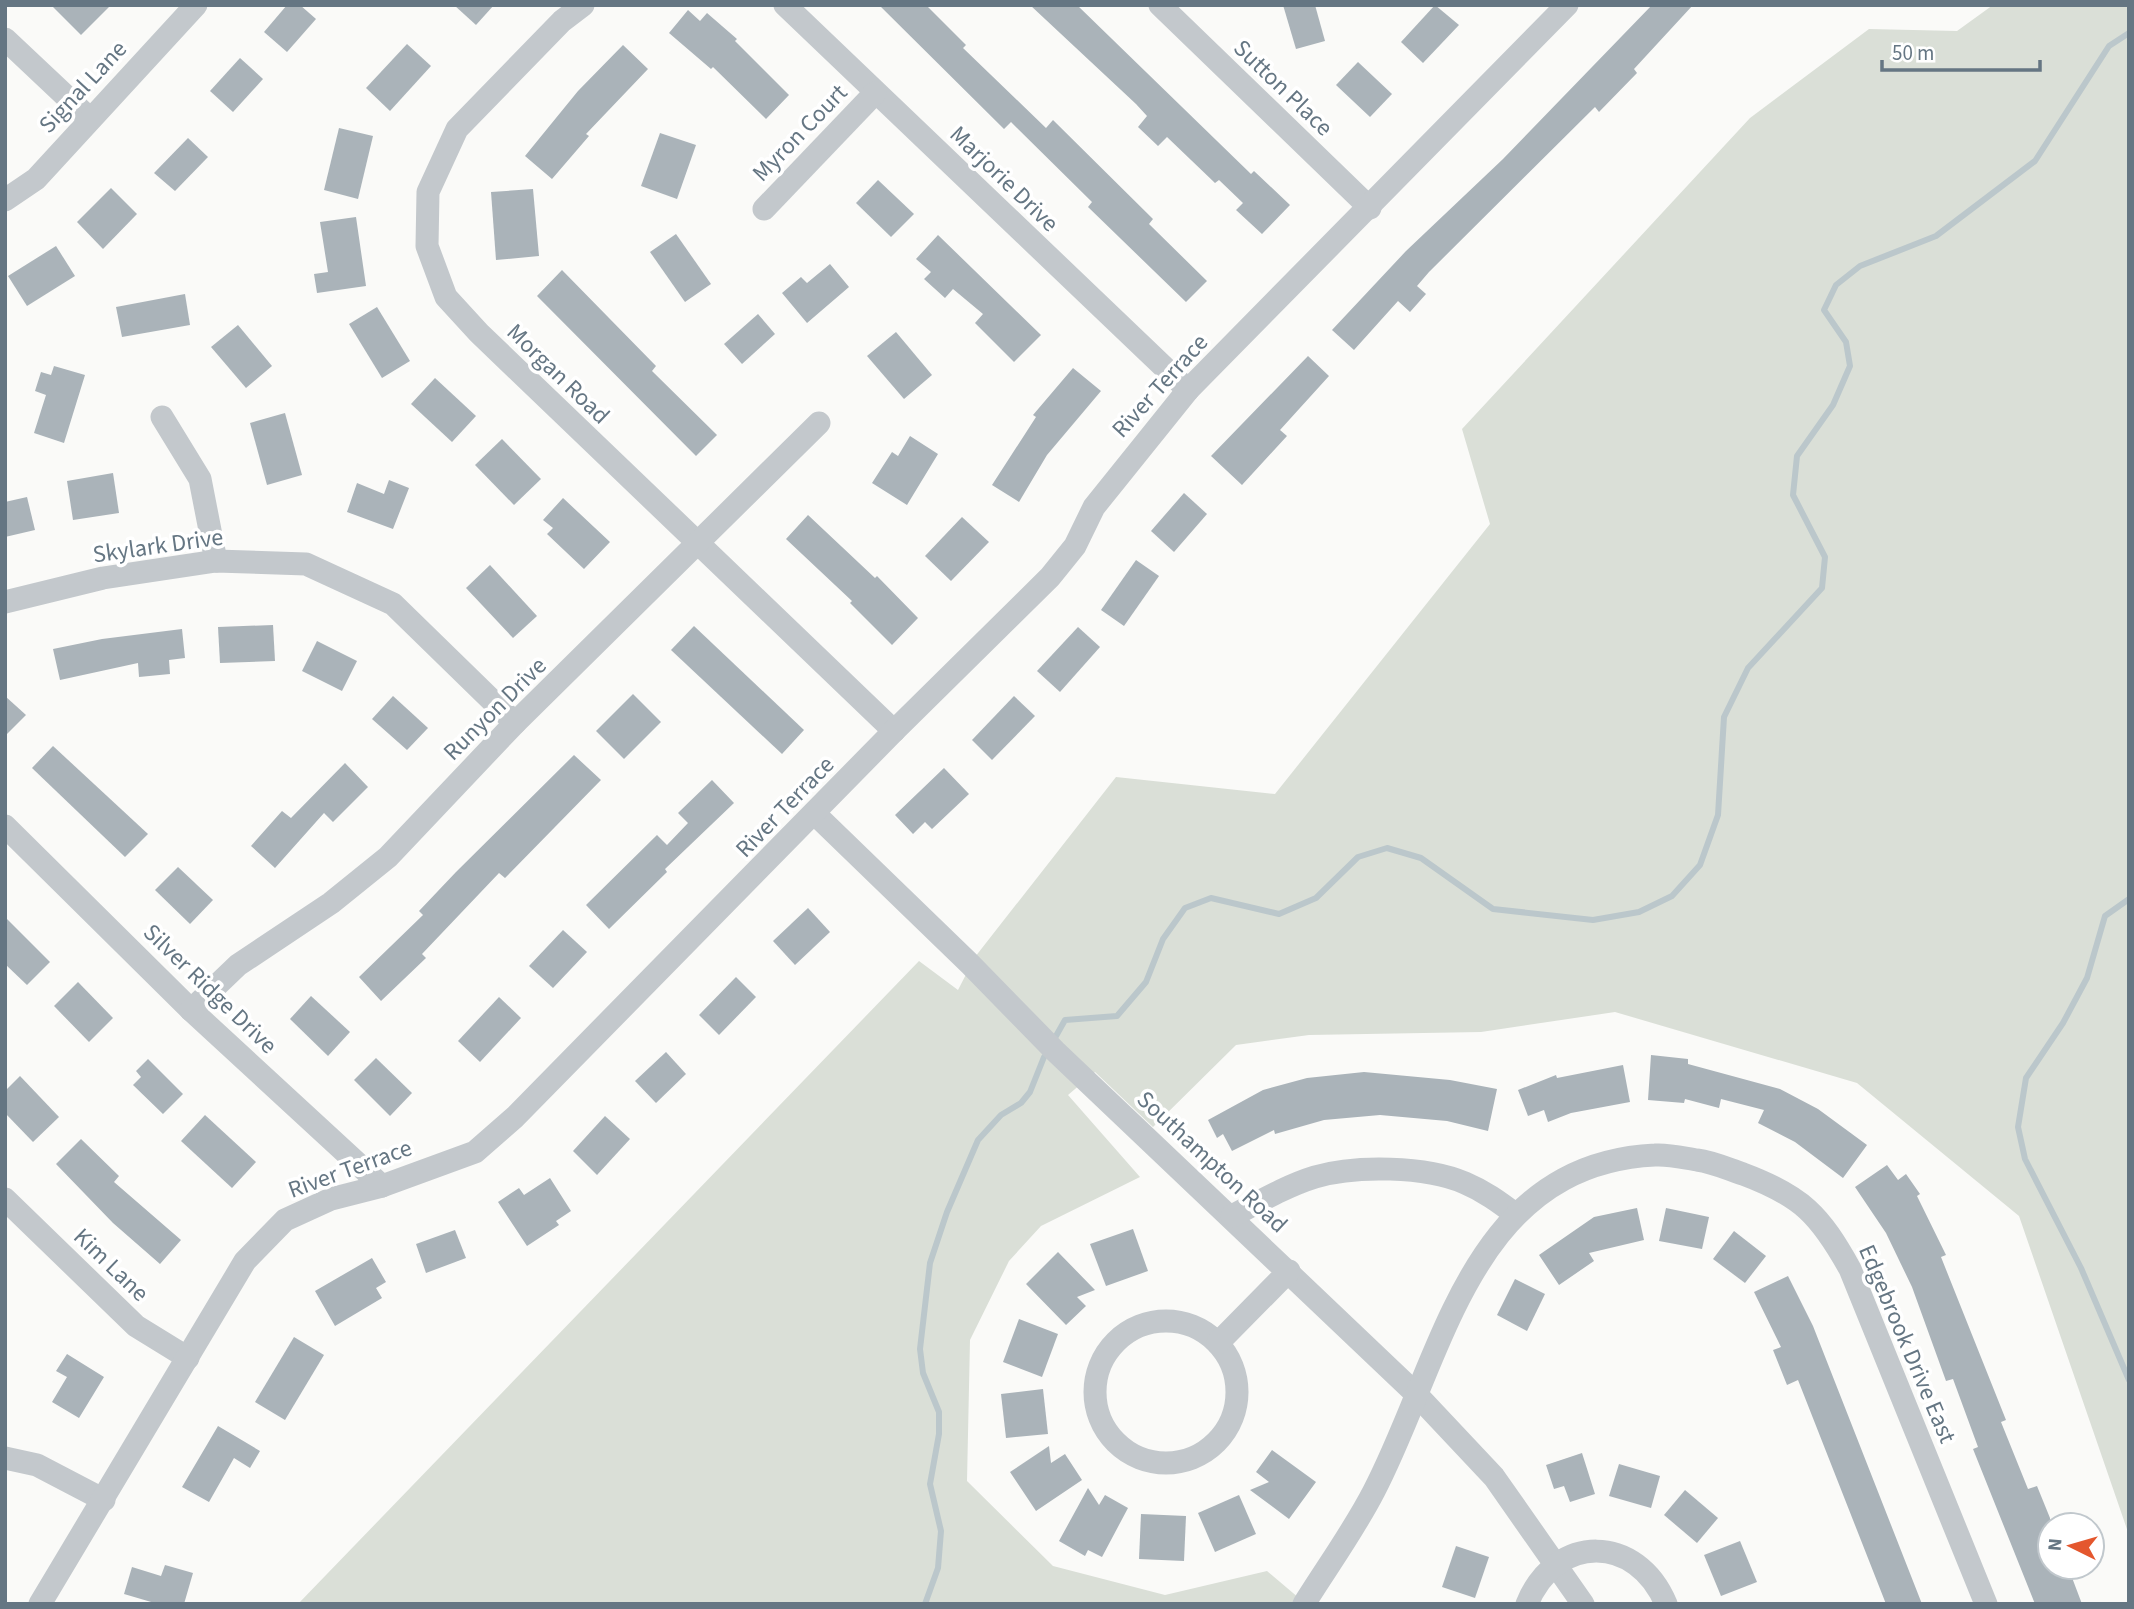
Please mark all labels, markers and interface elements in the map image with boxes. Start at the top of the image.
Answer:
scale bar [1882,28,2039,72]
street label: Sutton Place [1225,32,1341,144]
street label: Signal Lane [31,33,135,141]
text: 50 m [1892,38,1934,68]
street label: Myron Court [744,76,856,190]
street label: Marjorie Drive [942,118,1066,240]
street label: Morgan Road [498,316,618,432]
street label: River Terrace [1104,326,1216,446]
street label: Skylark Drive [91,520,225,572]
street label: Runyon Drive [435,649,555,769]
street label: River Terrace [727,748,843,866]
street label: Silver Ridge Drive [135,916,285,1062]
street label: Southampton Road [1129,1083,1295,1241]
street label: River Terrace [283,1130,417,1208]
street label: Kim Lane [65,1220,157,1310]
street label: Edgebrook Drive East [1849,1239,1965,1449]
north arrow [2036,1511,2106,1581]
text: N [2042,1537,2070,1552]

